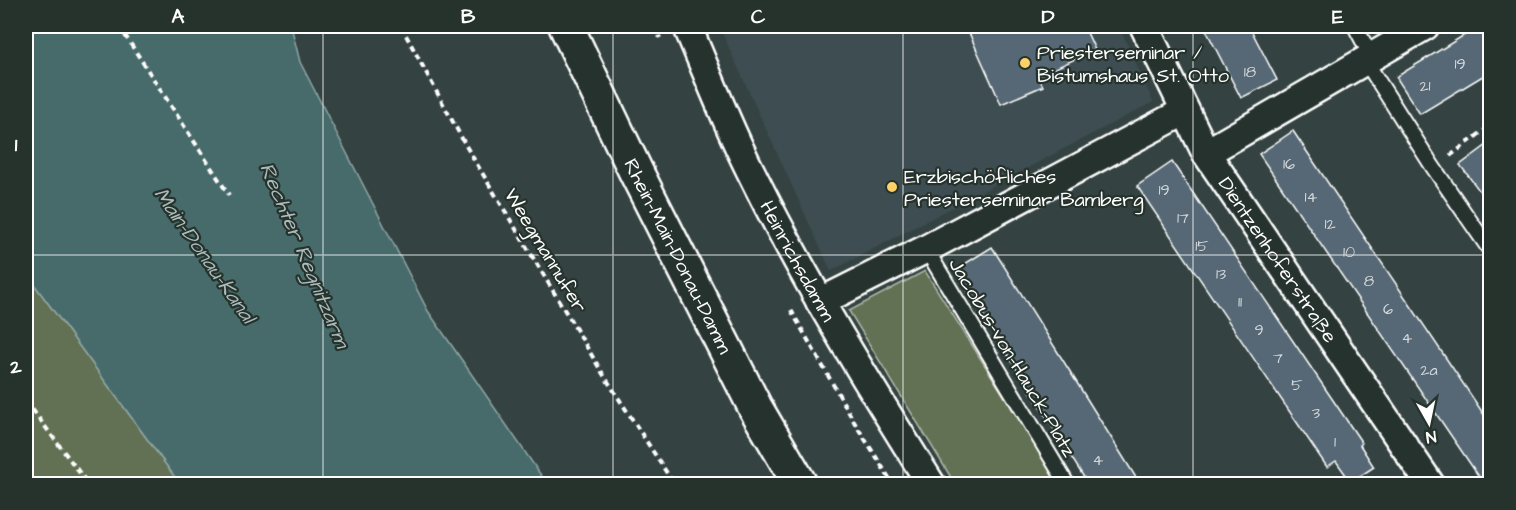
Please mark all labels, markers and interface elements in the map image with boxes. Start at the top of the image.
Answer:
text: A [172,3,185,31]
text: B [461,3,476,31]
text: C [751,3,766,31]
text: D [1042,3,1055,31]
text: E [1332,3,1344,31]
place label: Priesterseminar / Bistumshaus St. Otto [1037,39,1229,90]
house number: 19 [1454,53,1466,75]
marker: Priesterseminar / Bistumshaus St. Otto [1018,56,1032,70]
house number: 18 [1244,61,1256,83]
house number: 21 [1419,75,1431,97]
text: 1 [15,131,18,159]
house number: 16 [1283,153,1295,175]
street label: Rhein-Main-Donau-Damm [617,154,739,359]
water label: Rechter Regnitzarm [252,158,358,355]
place label: Erzbischöfliches Priesterseminar Bamberg [904,163,1144,215]
street label: Dientzenhoferstraße [1211,172,1344,349]
house number: 19 [1158,179,1170,201]
marker: Erzbischöfliches Priesterseminar Bamberg [885,180,899,194]
water label: Main-Donau-Kanal [147,181,264,331]
street label: Weegmannufer [496,183,593,318]
house number: 14 [1305,186,1318,208]
street label: Heinrichsdamm [753,196,842,327]
house number: 17 [1177,207,1189,229]
house number: 12 [1324,213,1336,235]
house number: 15 [1195,235,1209,257]
house number: 10 [1343,241,1355,263]
street label: Jacobus-von-Hauck-Platz [941,253,1083,462]
house number: 13 [1216,263,1226,285]
house number: 8 [1364,270,1374,292]
house number: 11 [1238,291,1242,313]
house number: 6 [1383,298,1393,320]
house number: 9 [1254,319,1264,341]
house number: 4 [1402,327,1413,349]
house number: 7 [1273,347,1283,369]
text: 2 [9,353,22,381]
house number: 2a [1420,359,1438,381]
house number: 5 [1291,374,1303,396]
north arrow [1399,393,1459,453]
house number: 3 [1312,402,1320,424]
text: N [1425,425,1438,448]
house number: 1 [1334,431,1336,453]
house number: 4 [1093,449,1104,471]

